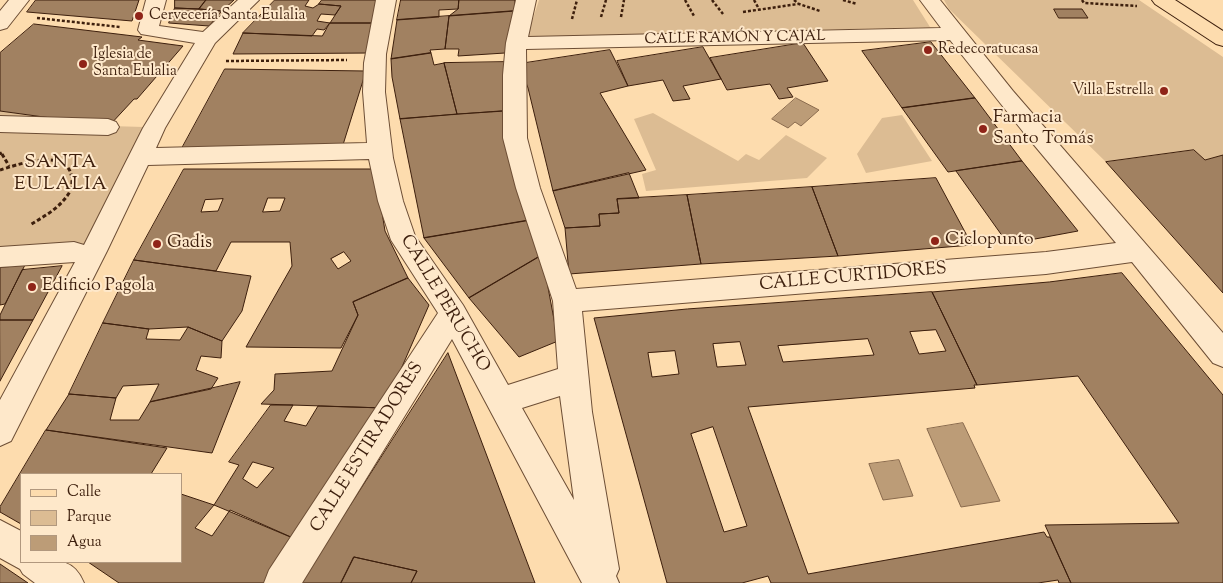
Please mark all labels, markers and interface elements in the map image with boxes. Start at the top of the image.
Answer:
place label: Cervecería Santa Eulalia [149,7,305,25]
marker: Cervecería Santa Eulalia [133,10,145,22]
street label: CALLE RAMÓN Y CAJAL [644,28,826,50]
place label: Redecoratucasa [938,41,1038,59]
marker: Redecoratucasa [922,44,934,56]
place label: Iglesia de Santa Eulalia [93,46,177,81]
marker: Iglesia de Santa Eulalia [77,58,89,70]
place label: Villa Estrella [1072,82,1154,100]
marker: Villa Estrella [1158,85,1170,97]
place label: Farmacia Santo Tomás [993,108,1093,150]
marker: Farmacia Santo Tomás [977,123,989,135]
district label: SANTA EULALIA [13,153,109,197]
place label: Ciclopunto [945,230,1034,252]
street label: CALLE PERUCHO [394,231,494,377]
place label: Gadis [167,233,212,255]
marker: Ciclopunto [929,235,941,247]
marker: Gadis [151,238,163,250]
street label: CALLE CURTIDORES [758,259,948,297]
place label: Edificio Pagola [42,276,154,298]
marker: Edificio Pagola [26,281,38,293]
street label: CALLE ESTIRADORES [307,359,429,537]
legend [20,473,182,563]
text: Calle [67,482,101,503]
text: Parque [67,507,111,528]
text: Agua [67,532,102,553]

